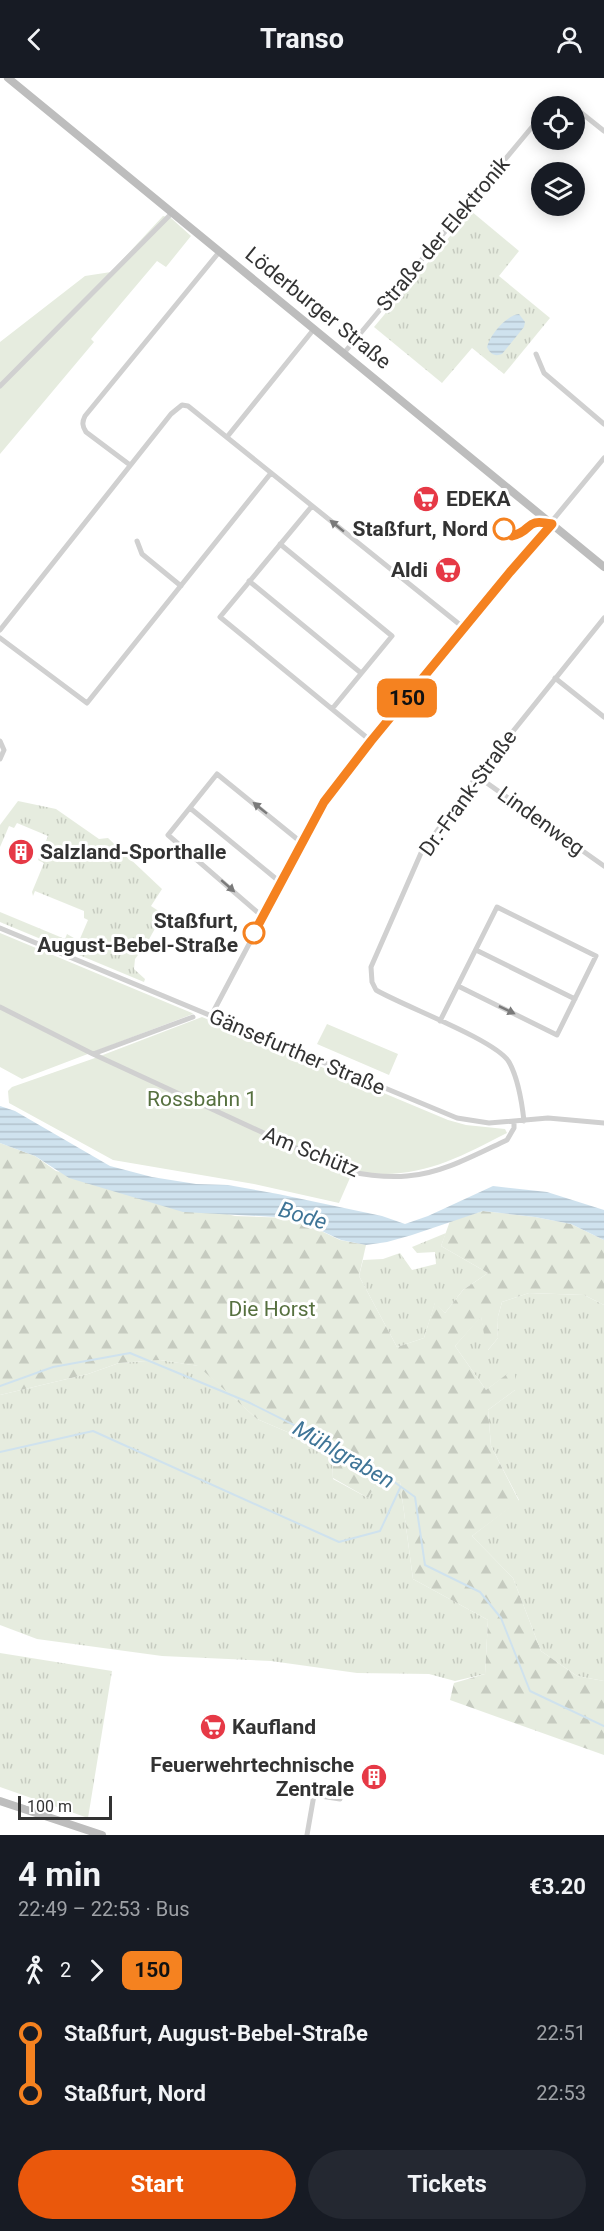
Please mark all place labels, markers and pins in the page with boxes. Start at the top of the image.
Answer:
supermarket icon: EDEKA [411,484,441,514]
place label: EDEKA [446,487,512,511]
place label: Staßfurt, Nord [352,517,488,541]
marker: Staßfurt, Nord [493,518,515,540]
supermarket icon: Aldi [433,555,463,585]
place label: Aldi [391,558,428,582]
building icon: Salzland-Sporthalle [6,837,36,867]
place label: Salzland-Sporthalle [40,840,226,864]
place label: Staßfurt, August-Bebel-Straße [37,909,238,957]
marker: Staßfurt, August-Bebel-Straße [243,922,265,944]
supermarket icon: Kaufland [198,1712,228,1742]
place label: Kaufland [232,1715,316,1739]
place label: Feuerwehrtechnische Zentrale [150,1753,354,1801]
building icon: Feuerwehrtechnische Zentrale [359,1762,389,1792]

